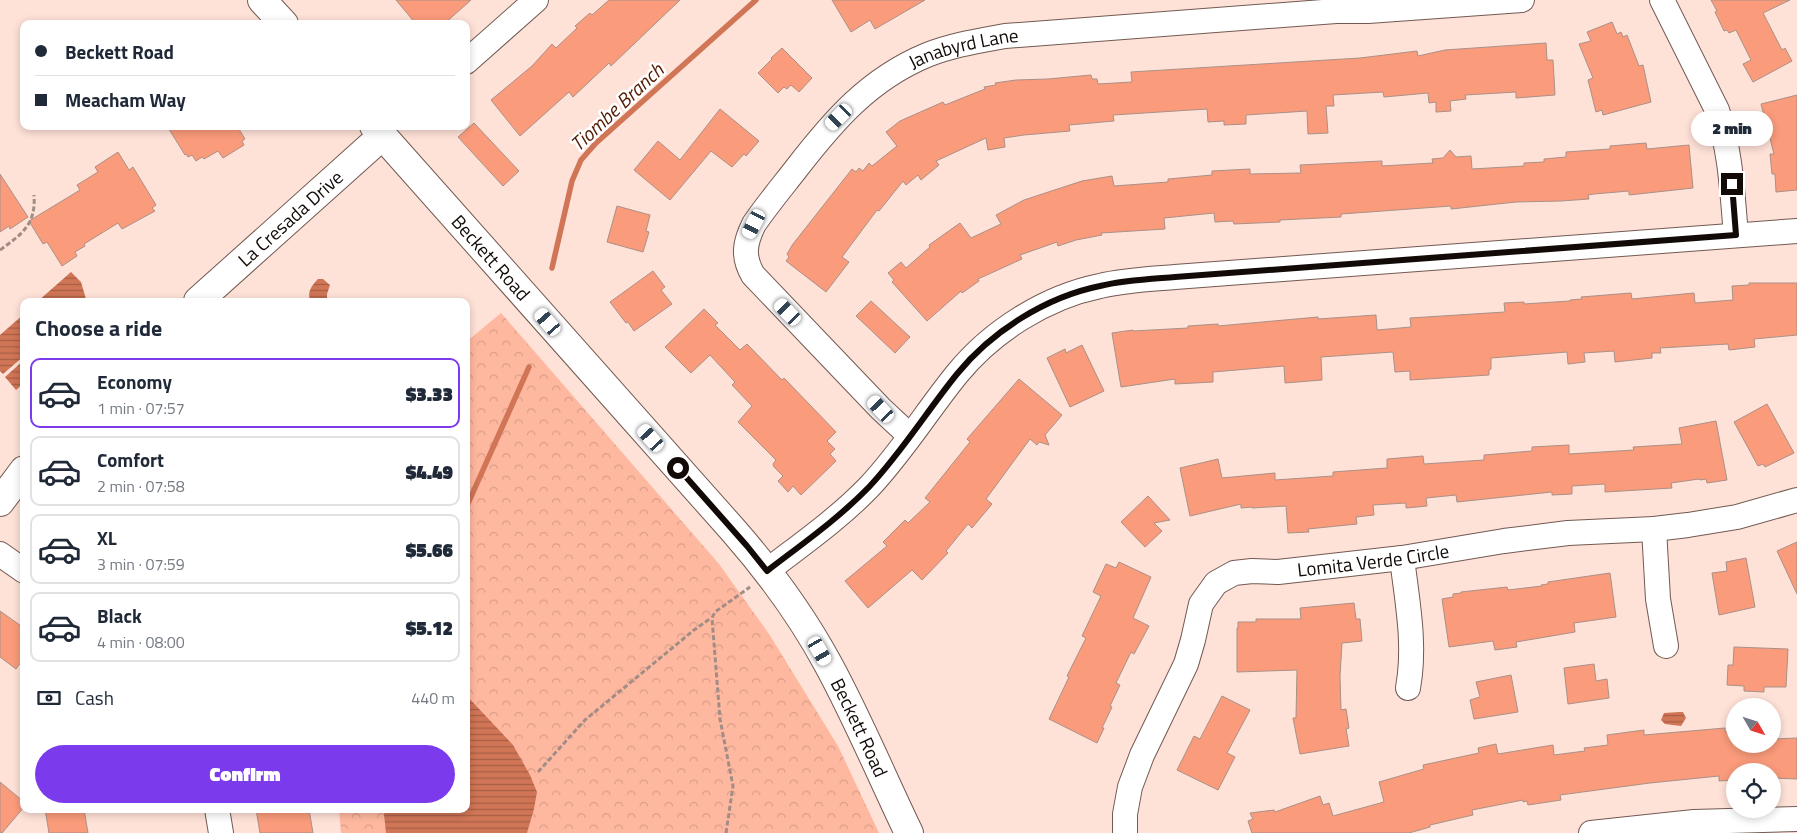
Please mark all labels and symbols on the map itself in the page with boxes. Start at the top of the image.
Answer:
street label: Janabyrd Lane [903,20,1019,76]
water label: Tiombe Branch [563,54,671,158]
car [823,101,854,133]
callout: 2 min [1691,111,1773,146]
street label: La Cresada Drive [231,163,349,273]
route end [1721,173,1743,195]
car [740,207,767,241]
street label: Beckett Road [445,208,538,307]
car [772,296,803,328]
car [532,306,563,338]
car [865,393,896,425]
car [635,422,666,454]
route start [667,457,689,479]
street label: Lomita Verde Circle [1296,535,1451,584]
car [806,634,833,668]
street label: Beckett Road [824,673,896,782]
north arrow [1726,698,1781,752]

